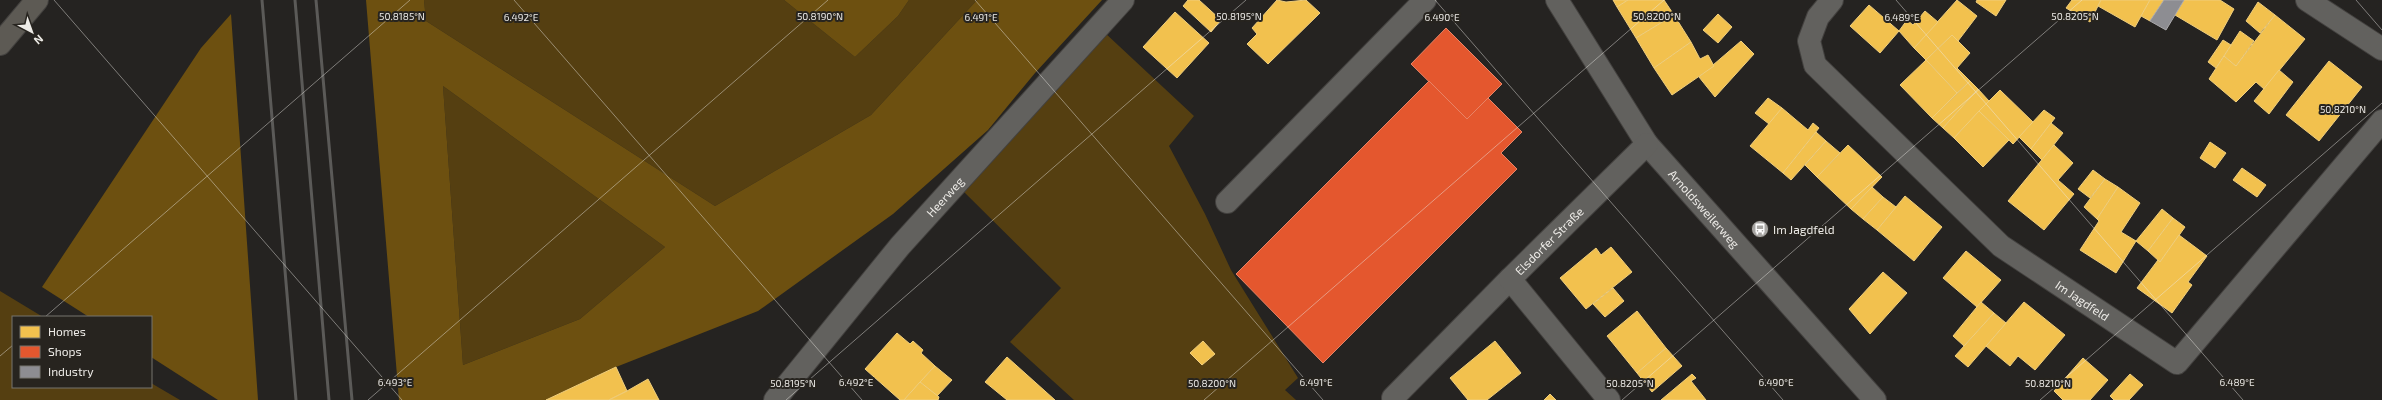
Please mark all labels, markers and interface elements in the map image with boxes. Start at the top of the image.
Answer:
text: 50.8185°N [379,10,425,22]
text: 50.8190°N [797,10,843,22]
text: 50.8195°N [1216,10,1262,22]
text: 50.8200°N [1633,10,1681,22]
text: 50.8205°N [2051,10,2099,22]
text: 6.492°E [504,11,539,23]
text: 6.491°E [965,11,998,23]
text: 6.490°E [1424,11,1460,23]
text: 6.489°E [1884,11,1920,23]
north arrow [12,12,52,52]
text: N [32,32,46,47]
text: 50.8210°N [2320,103,2366,115]
street label: Arnoldsweilerweg [1666,166,1743,251]
street label: Heerweg [923,174,967,219]
street label: Elsdorfer Straße [1512,204,1586,277]
bus stop icon: Im Jagdfeld [1750,219,1770,239]
place label: Im Jagdfeld [1773,222,1835,236]
street label: Im Jagdfeld [2053,277,2112,323]
legend [12,316,152,388]
text: Homes [48,324,86,338]
text: Shops [48,344,82,358]
text: Industry [48,364,94,378]
text: 6.493°E [378,376,413,388]
text: 6.492°E [839,376,874,388]
text: 6.491°E [1300,376,1333,388]
text: 6.490°E [1758,376,1794,388]
text: 6.489°E [2219,376,2255,388]
text: 50.8195°N [770,377,816,389]
text: 50.8200°N [1188,377,1236,389]
text: 50.8205°N [1606,377,1654,389]
text: 50.8210°N [2025,377,2071,389]

